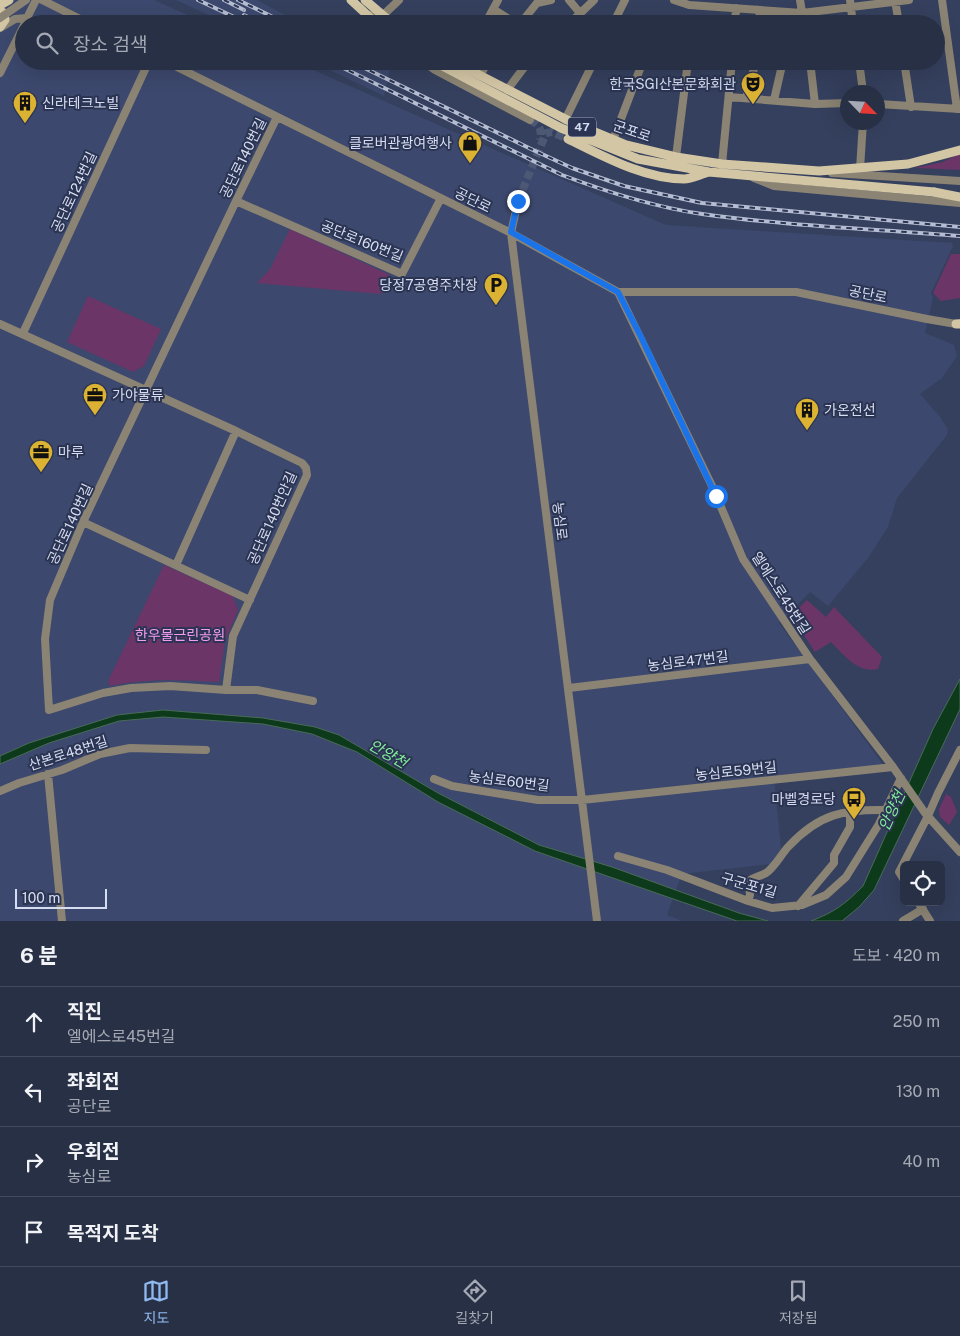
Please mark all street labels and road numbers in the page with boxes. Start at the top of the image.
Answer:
street label: 공단로140번길 [217,115,269,201]
street label: 군포로 [611,117,653,145]
road number: 47 [568,118,596,136]
street label: 공단로124번길 [48,149,100,235]
street label: 공단로 [452,184,494,216]
street label: 공단로160번길 [319,217,405,265]
street label: 공단로 [847,282,889,306]
street label: 공단로140번안길 [244,469,300,567]
street label: 공단로140번길 [44,481,96,567]
street label: 농심로 [550,501,570,541]
street label: 엘에스로45번길 [748,549,814,637]
street label: 농심로47번길 [647,648,729,674]
street label: 산본로48번길 [26,733,110,773]
street label: 농심로59번길 [694,759,778,783]
street label: 농심로60번길 [468,768,550,794]
street label: 구군포1길 [719,869,779,901]

